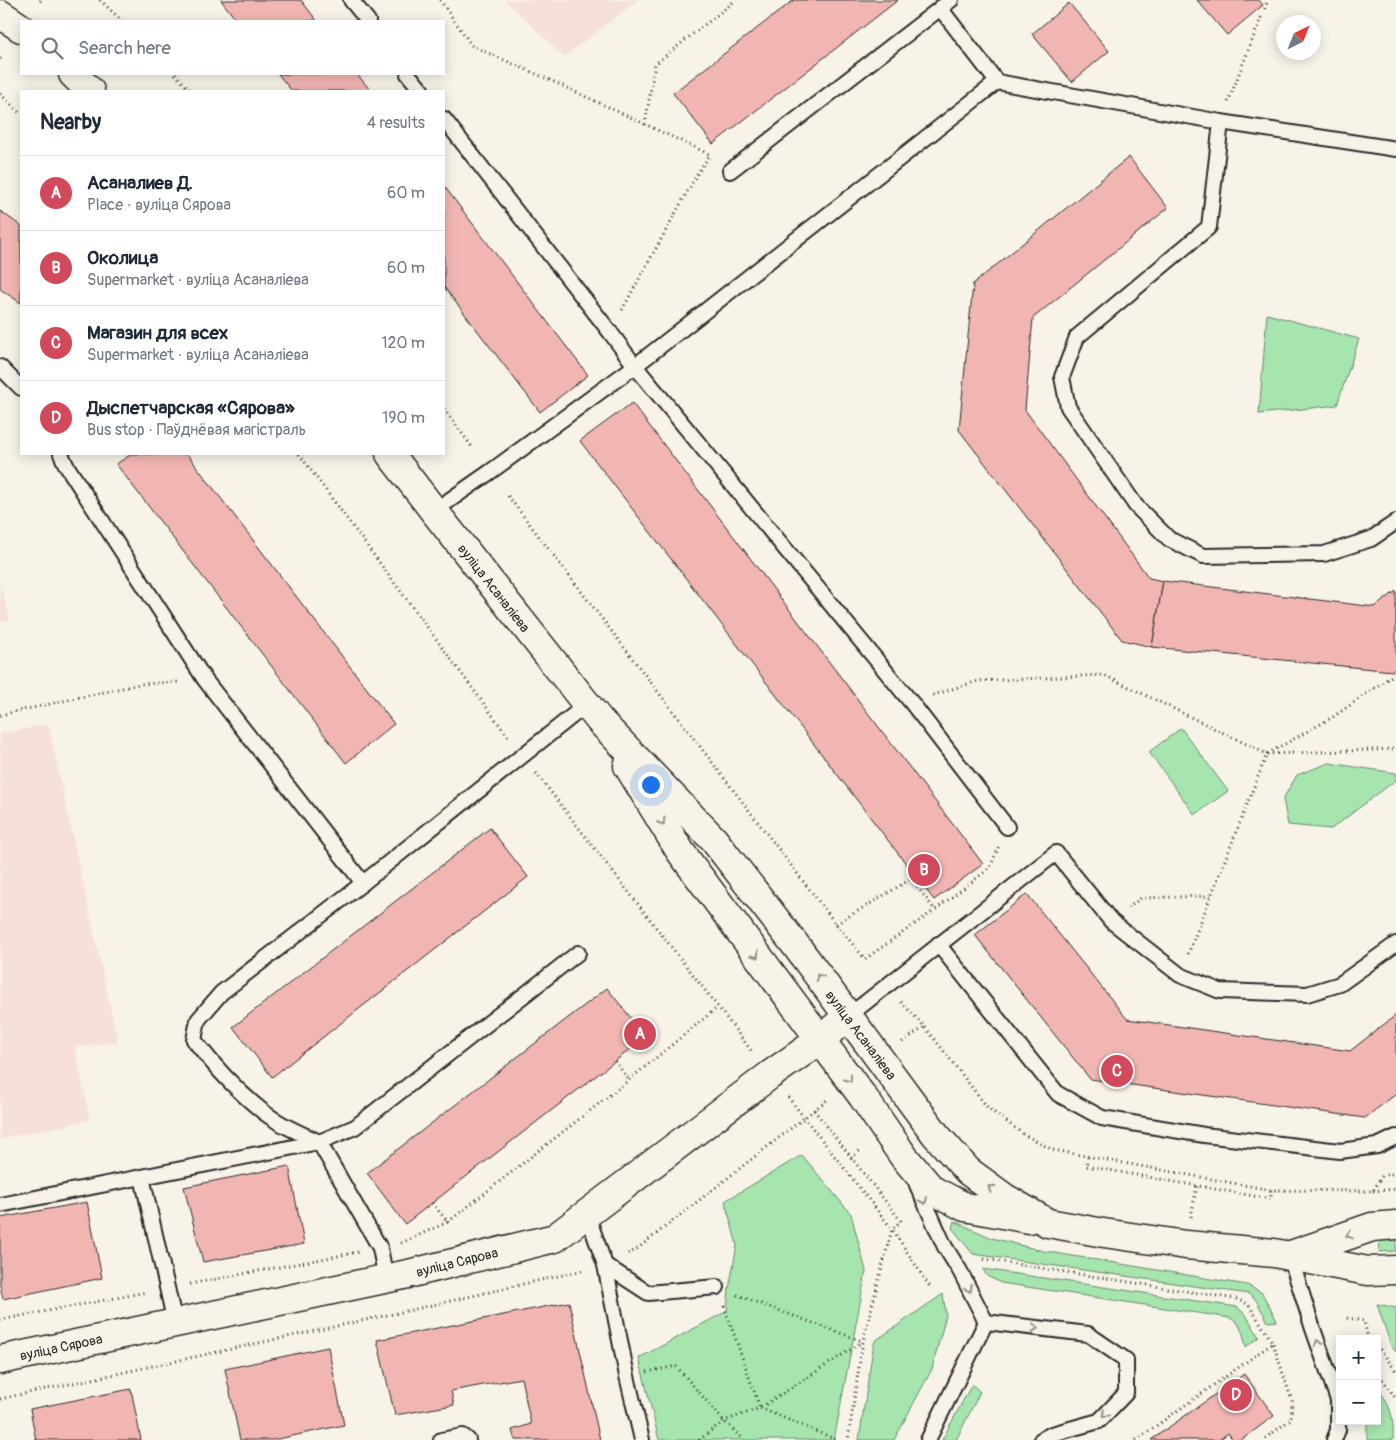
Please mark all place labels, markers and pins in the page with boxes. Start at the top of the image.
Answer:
pin: B [908,851,940,889]
pin: A [624,1015,656,1053]
pin: C [1101,1052,1133,1090]
pin: D [1220,1376,1252,1414]

